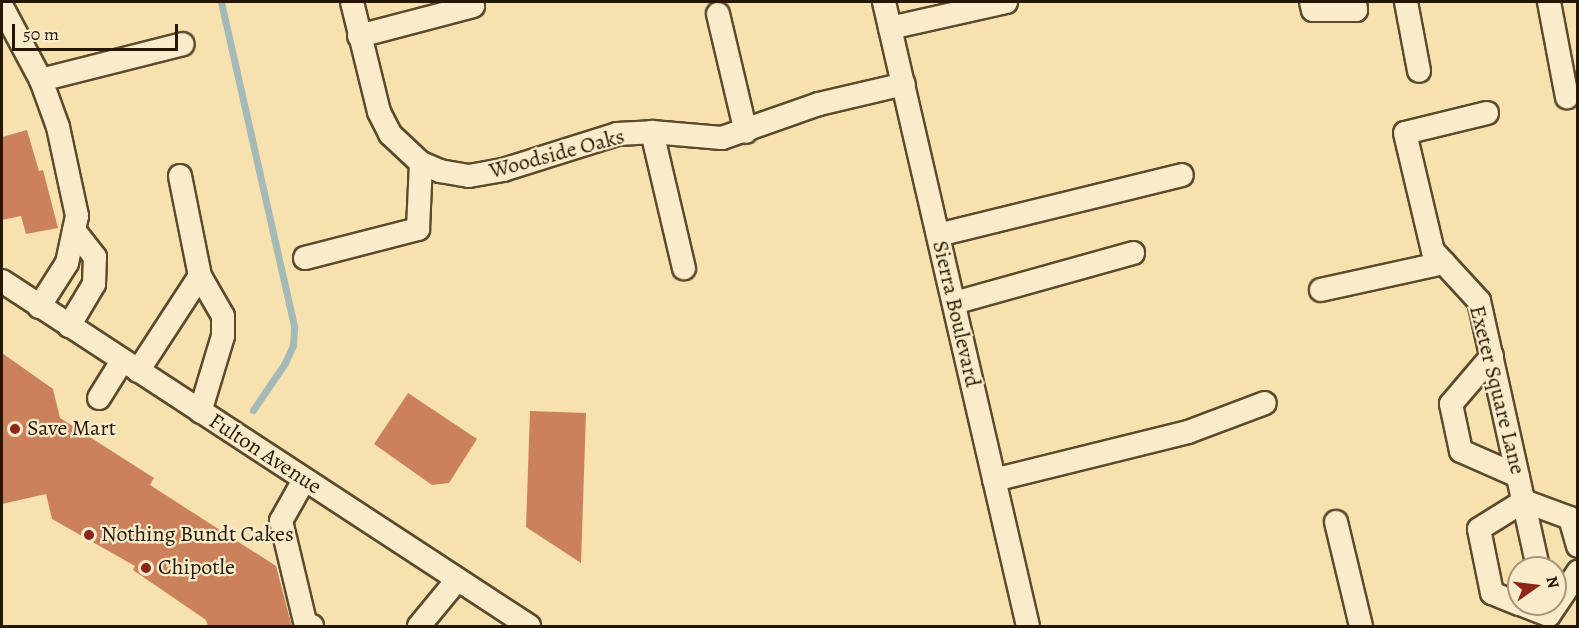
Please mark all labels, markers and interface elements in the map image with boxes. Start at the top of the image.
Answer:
scale bar [15,12,182,50]
text: 50 m [23,22,59,46]
street label: Woodside Oaks [486,123,628,185]
street label: Sierra Boulevard [926,238,986,390]
street label: Exeter Square Lane [1463,303,1531,477]
street label: Fulton Avenue [204,408,326,500]
place label: Save Mart [27,416,116,442]
marker: Save Mart [8,422,22,436]
place label: Nothing Bundt Cakes [101,522,294,548]
marker: Nothing Bundt Cakes [82,528,96,542]
place label: Chipotle [158,555,235,581]
north arrow [1507,556,1567,616]
marker: Chipotle [139,561,153,575]
text: N [1540,574,1565,590]

